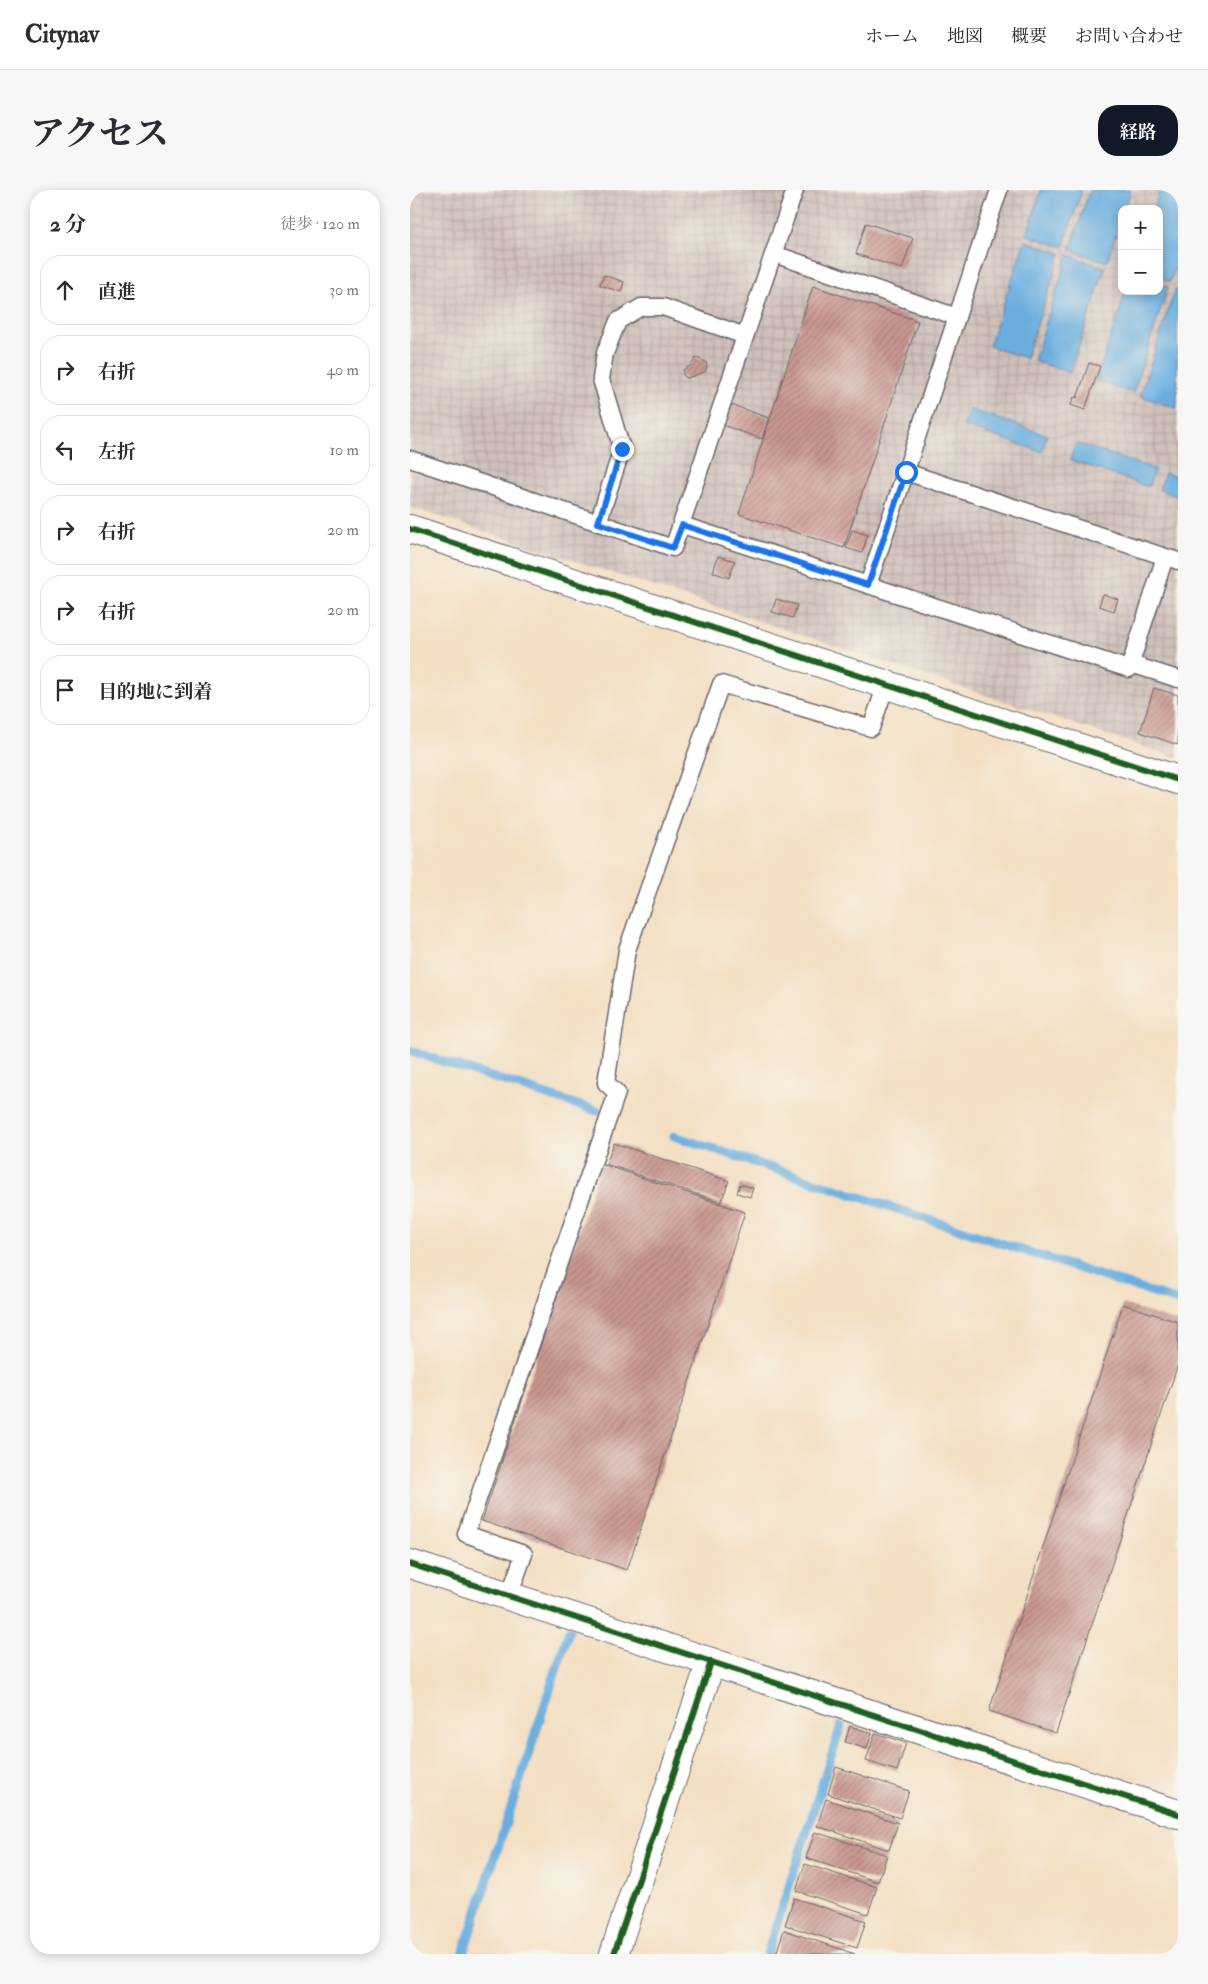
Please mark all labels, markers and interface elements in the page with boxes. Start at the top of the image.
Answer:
text: Citynav [25,19,99,50]
text: ホーム [865,25,919,48]
text: 地図 [947,25,983,48]
text: 概要 [1011,25,1047,48]
text: お問い合わせ [1075,25,1183,48]
button: 経路 [1098,105,1178,156]
text: アクセス [30,112,169,156]
map controls [1118,205,1163,295]
button: + [1118,205,1163,250]
text: 2 分 [50,211,86,238]
text: 徒歩 · 120 m [280,214,360,234]
button: − [1118,250,1163,295]
icon: ahead [51,276,79,304]
text: 直進 [98,280,136,304]
text: 30 m [329,280,359,300]
icon: right [51,356,79,384]
text: 右折 [98,360,136,384]
text: 40 m [326,360,359,380]
icon: left [51,436,79,464]
route end [611,438,634,461]
text: 左折 [98,440,136,464]
text: 10 m [329,440,359,460]
route start [895,461,918,484]
icon: right [51,516,79,544]
text: 右折 [98,520,136,544]
text: 20 m [327,520,359,540]
icon: right [51,596,79,624]
text: 右折 [98,600,136,624]
text: 20 m [327,600,359,620]
icon: arrive [51,676,79,704]
text: 目的地に到着 [98,680,212,704]

